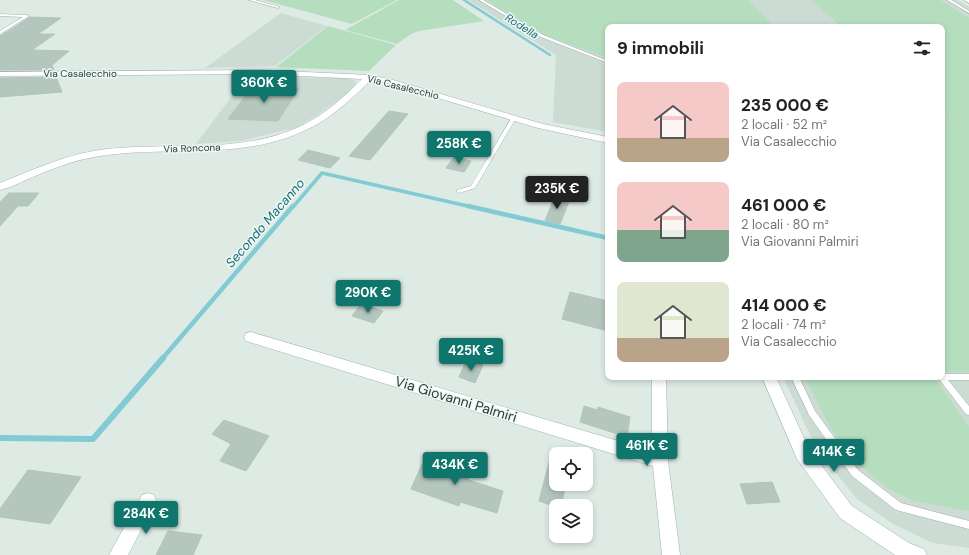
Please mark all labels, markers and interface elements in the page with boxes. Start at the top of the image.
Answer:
water label: Rodella [503,10,541,42]
text: 9 immobili [617,37,704,59]
icon: filters [911,37,933,59]
street label: Via Casalecchio [43,67,117,80]
pin: 360K € [231,70,297,104]
street label: Via Casalecchio [366,72,440,102]
text: 360K € [240,74,288,91]
text: 235 000 € [741,94,829,116]
icon: home [649,98,697,146]
text: 2 locali · 52 m² [741,116,827,133]
pin: 258K € [426,131,492,165]
text: Via Casalecchio [741,133,837,150]
text: 258K € [436,135,482,152]
street label: Via Roncona [163,141,221,155]
water label: Secondo Macanno [222,175,309,271]
pin: 235K € [524,176,590,210]
text: 235K € [534,180,580,197]
text: 461 000 € [741,194,826,216]
icon: home [649,198,697,246]
text: 2 locali · 80 m² [741,216,829,233]
text: Via Giovanni Palmiri [741,233,859,250]
pin: 290K € [335,280,401,314]
text: 290K € [345,284,391,301]
text: 414 000 € [741,294,827,316]
icon: home [649,298,697,346]
text: 2 locali · 74 m² [741,316,826,333]
text: Via Casalecchio [741,333,837,350]
pin: 425K € [438,338,504,372]
text: 425K € [448,342,494,359]
street label: Via Giovanni Palmiri [393,372,519,426]
pin: 461K € [614,433,680,467]
text: 461K € [625,437,669,454]
pin: 414K € [801,439,867,473]
text: 414K € [812,443,856,460]
map controls [549,447,593,543]
button: locate [549,447,593,491]
pin: 434K € [422,452,488,486]
text: 434K € [432,456,478,473]
button: layers [549,499,593,543]
pin: 284K € [113,501,179,535]
text: 284K € [123,505,169,522]

